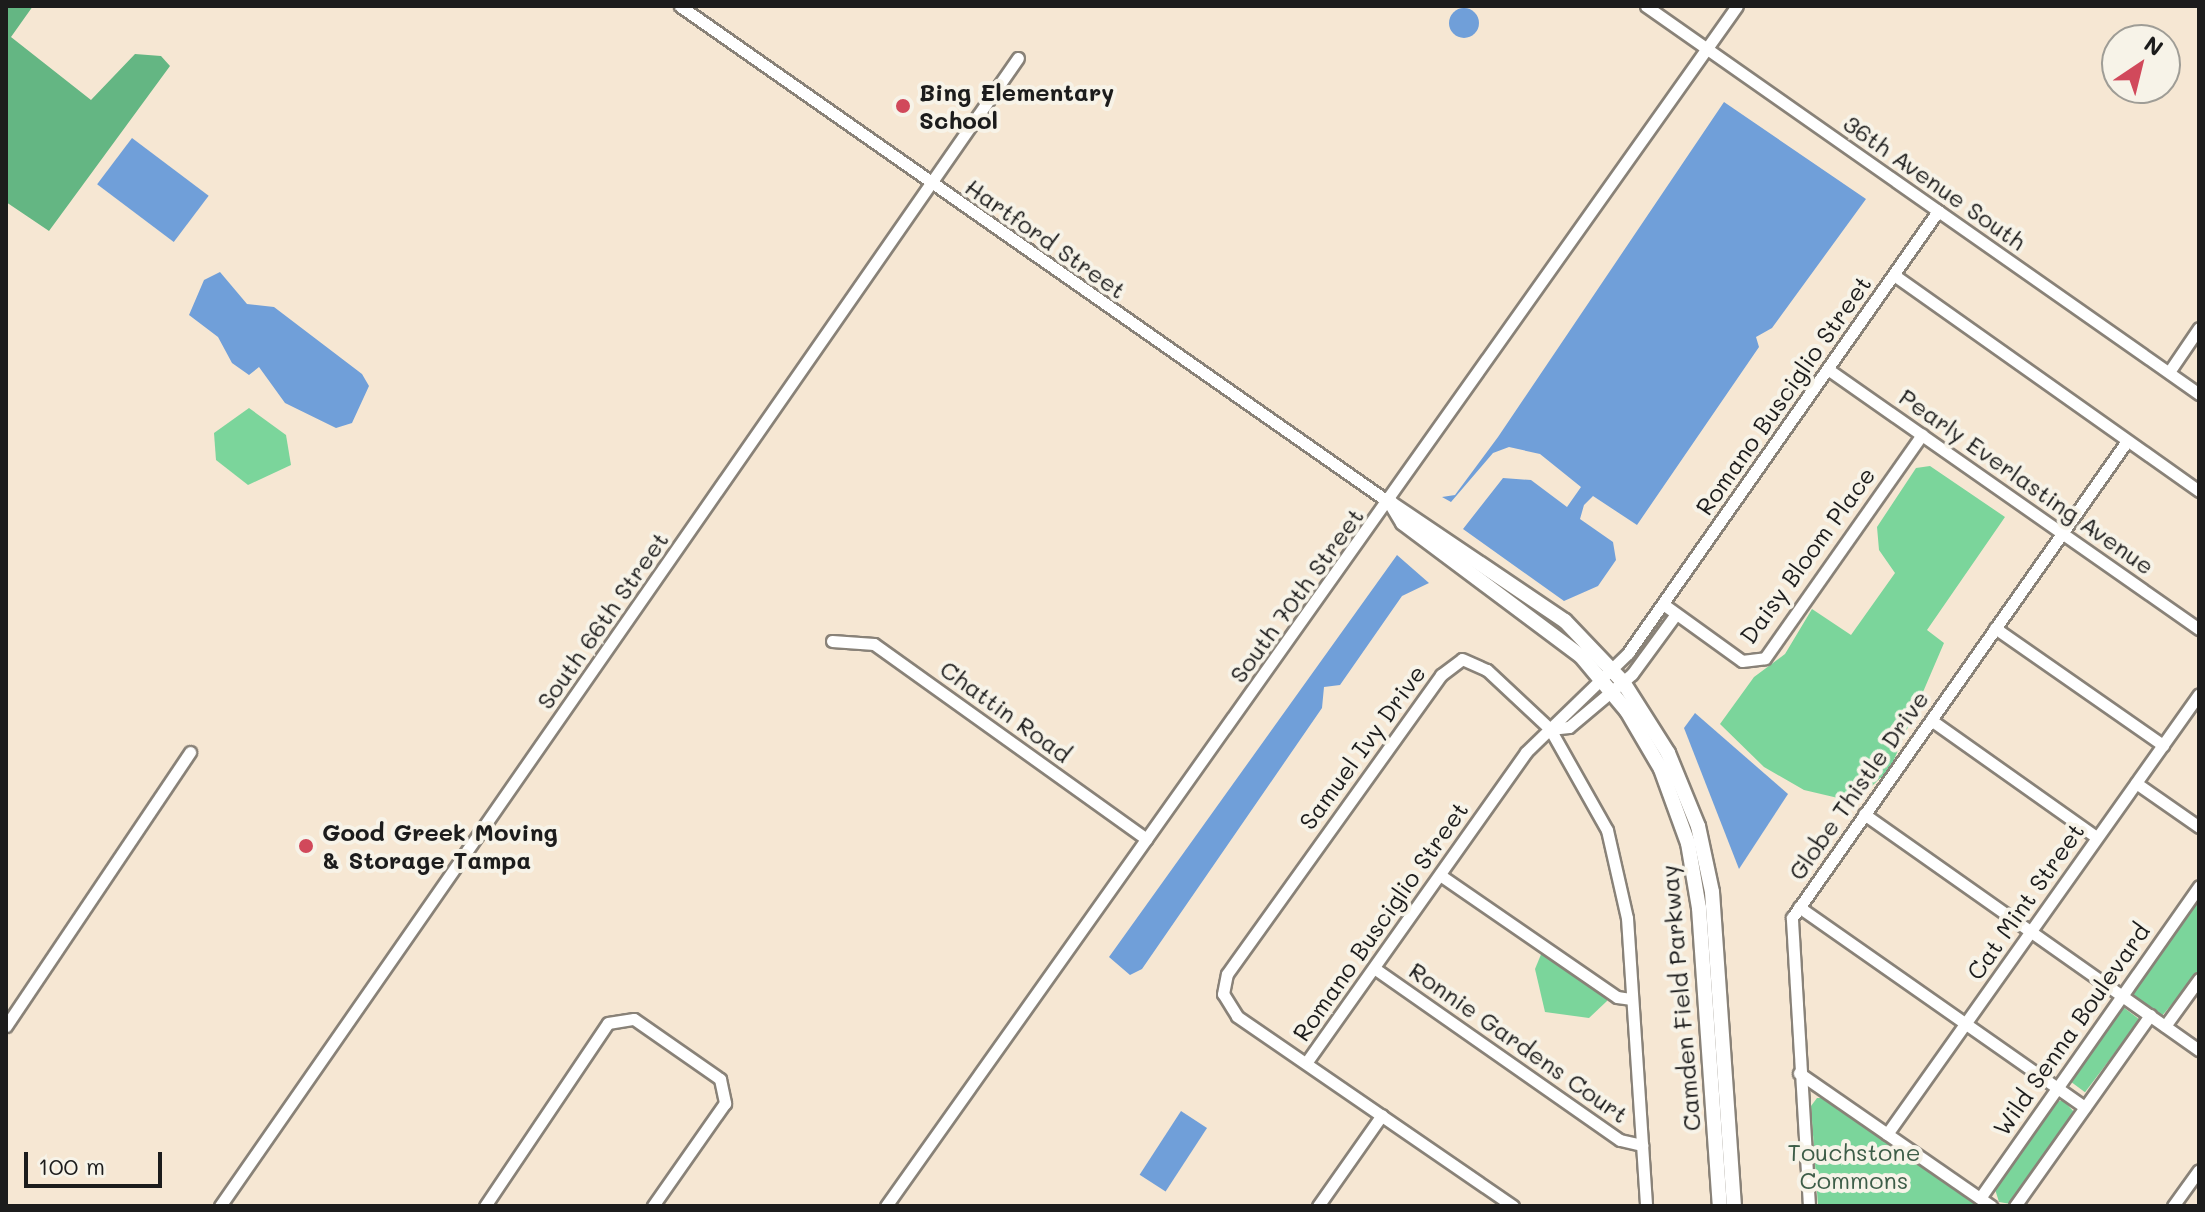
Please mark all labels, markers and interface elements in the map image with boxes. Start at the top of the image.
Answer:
north arrow [2101,24,2181,104]
text: N [2139,29,2169,62]
place label: Bing Elementary School [919,78,1114,134]
marker: Bing Elementary School [894,97,912,115]
street label: 36th Avenue South [1838,108,2032,256]
street label: Hartford Street [960,172,1132,304]
street label: Romano Busciglio Street [1689,270,1877,520]
street label: Pearly Everlasting Avenue [1894,382,2160,580]
street label: Daisy Bloom Place [1733,461,1881,649]
street label: South 70th Street [1223,502,1369,688]
street label: South 66th Street [530,526,674,714]
street label: Chattin Road [935,654,1077,768]
street label: Samuel Ivy Drive [1293,659,1431,835]
street label: Globe Thistle Drive [1782,685,1934,885]
street label: Romano Busciglio Street [1286,796,1474,1046]
street label: Cat Mint Street [1960,817,2090,985]
place label: Good Greek Moving & Storage Tampa [322,818,558,874]
marker: Good Greek Moving & Storage Tampa [297,837,315,855]
street label: Camden Field Parkway [1654,864,1706,1132]
street label: Wild Senna Boulevard [1987,917,2155,1141]
street label: Ronnie Gardens Court [1404,955,1634,1129]
scale bar [28,1136,166,1186]
park label: Touchstone Commons [1788,1138,1920,1194]
text: 100 m [38,1150,105,1181]

